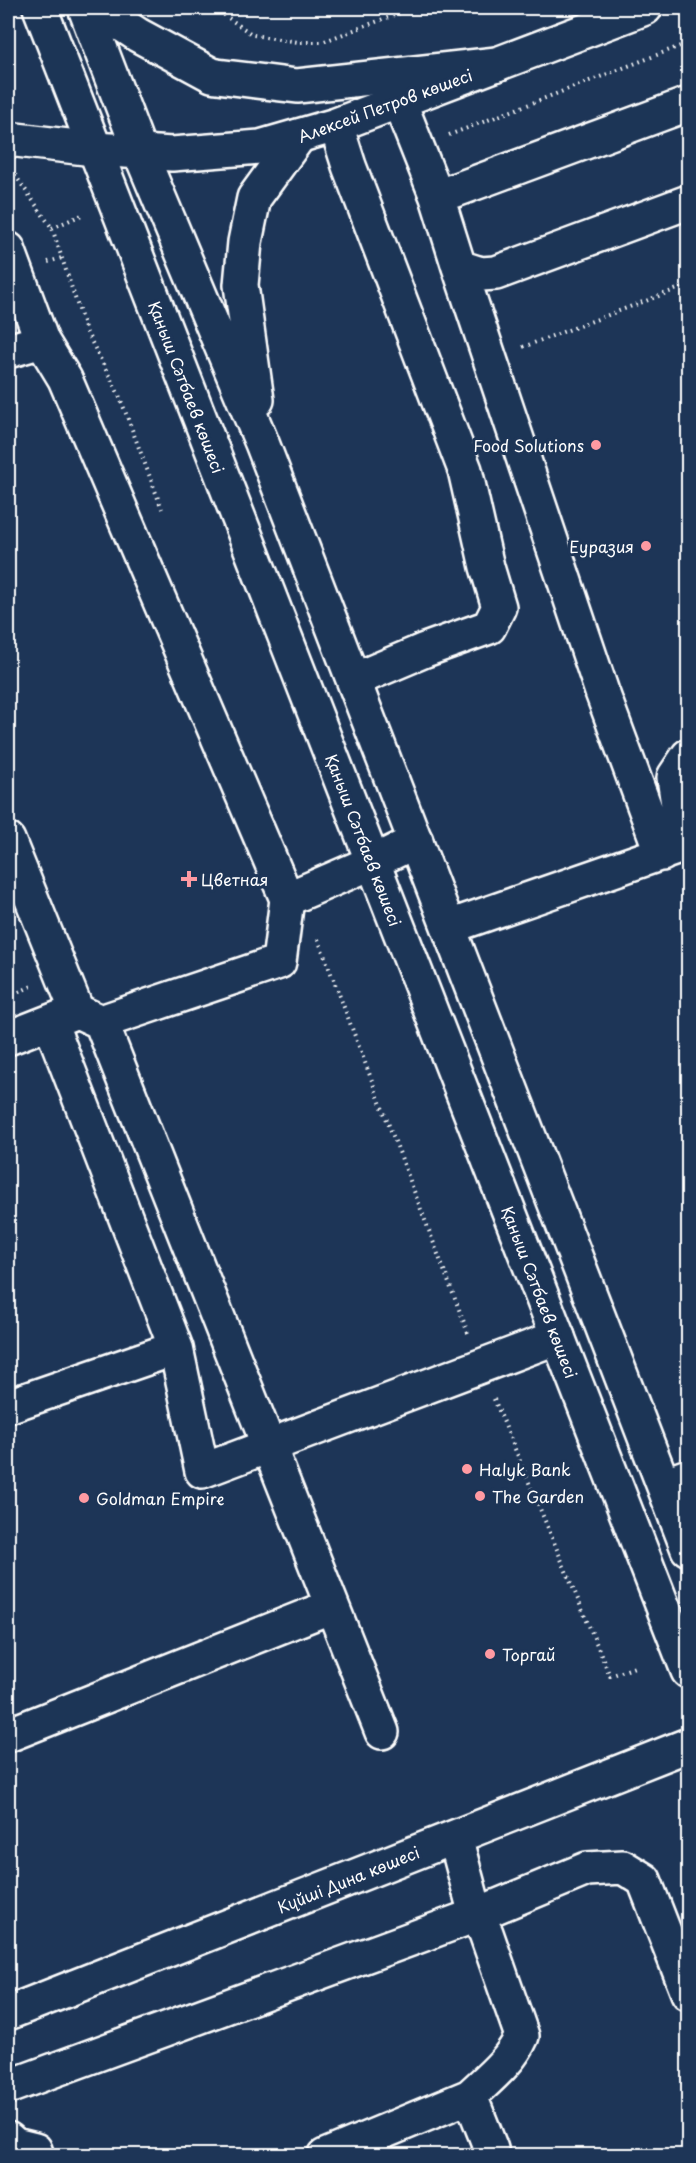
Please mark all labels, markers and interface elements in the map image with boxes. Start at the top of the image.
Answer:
street label: Алексей Петров көшесі [294,62,476,148]
street label: Қаныш Сәтбаев көшесі [143,297,231,477]
place label: Food Solutions [473,433,584,457]
marker: Food Solutions [589,438,603,452]
place label: Еуразия [569,534,634,558]
marker: Еуразия [639,539,653,553]
street label: Қаныш Сәтбаев көшесі [320,750,408,930]
place label: Цветная [201,867,268,891]
marker: Цветная [182,872,196,886]
street label: Қаныш Сәтбаев көшесі [496,1202,584,1382]
place label: Halyk Bank [479,1457,571,1481]
marker: Halyk Bank [460,1462,474,1476]
place label: The Garden [492,1484,584,1508]
place label: Goldman Empire [96,1486,224,1510]
marker: The Garden [473,1489,487,1503]
marker: Goldman Empire [77,1491,91,1505]
place label: Торгай [502,1642,555,1666]
marker: Торгай [483,1647,497,1661]
street label: Күйші Дина көшесі [273,1839,423,1919]

